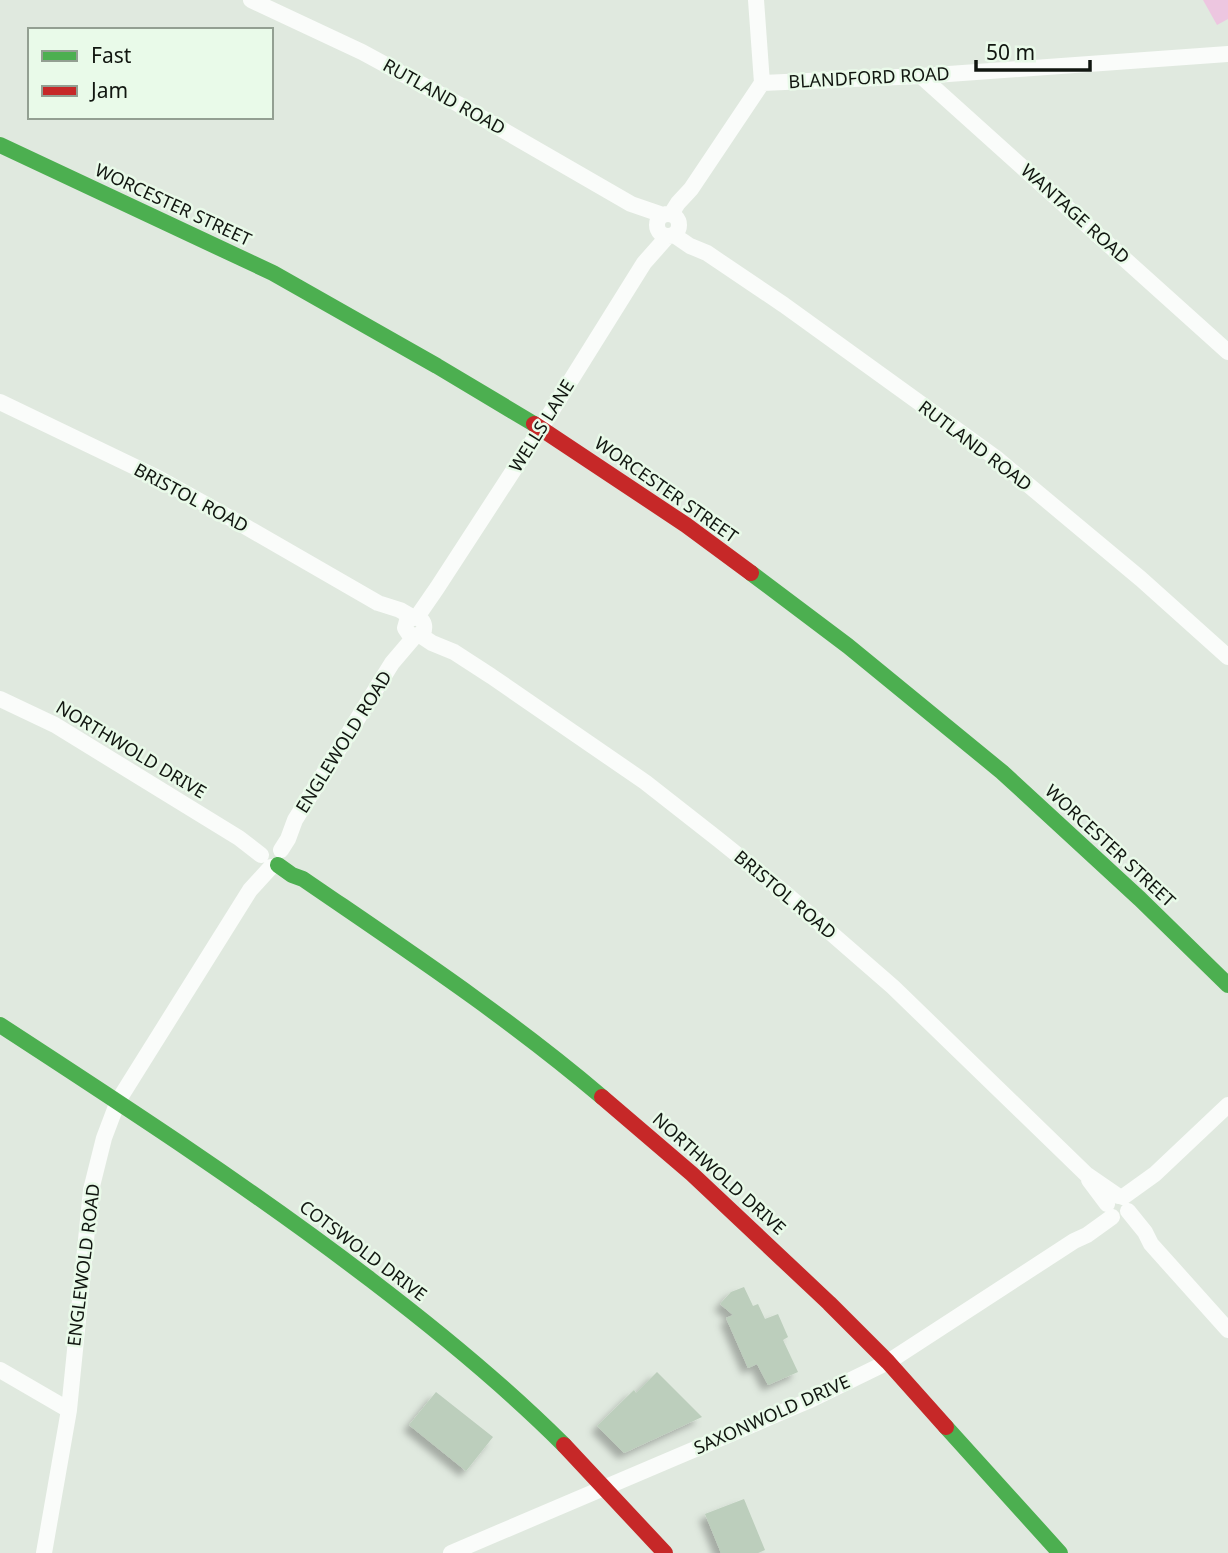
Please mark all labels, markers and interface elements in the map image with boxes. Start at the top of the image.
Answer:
legend [28,28,273,119]
scale bar [976,28,1090,72]
text: 50 m [986,38,1035,66]
text: Fast [91,41,132,69]
street label: RUTLAND ROAD [379,53,510,140]
street label: BLANDFORD ROAD [788,61,950,93]
text: Jam [89,76,128,104]
street label: WORCESTER STREET [91,157,256,251]
street label: WANTAGE ROAD [1016,158,1135,268]
street label: WELLS LANE [503,375,579,476]
street label: RUTLAND ROAD [914,395,1037,496]
street label: WORCESTER STREET [590,431,743,548]
street label: BRISTOL ROAD [130,457,253,537]
street label: ENGLEWOLD ROAD [290,666,397,817]
street label: NORTHWOLD DRIVE [52,695,211,804]
street label: WORCESTER STREET [1040,778,1181,912]
street label: BRISTOL ROAD [730,844,842,944]
street label: NORTHWOLD DRIVE [648,1107,791,1240]
street label: ENGLEWOLD ROAD [61,1182,105,1348]
street label: COTSWOLD DRIVE [295,1194,432,1306]
street label: SAXONWOLD DRIVE [690,1369,853,1459]

